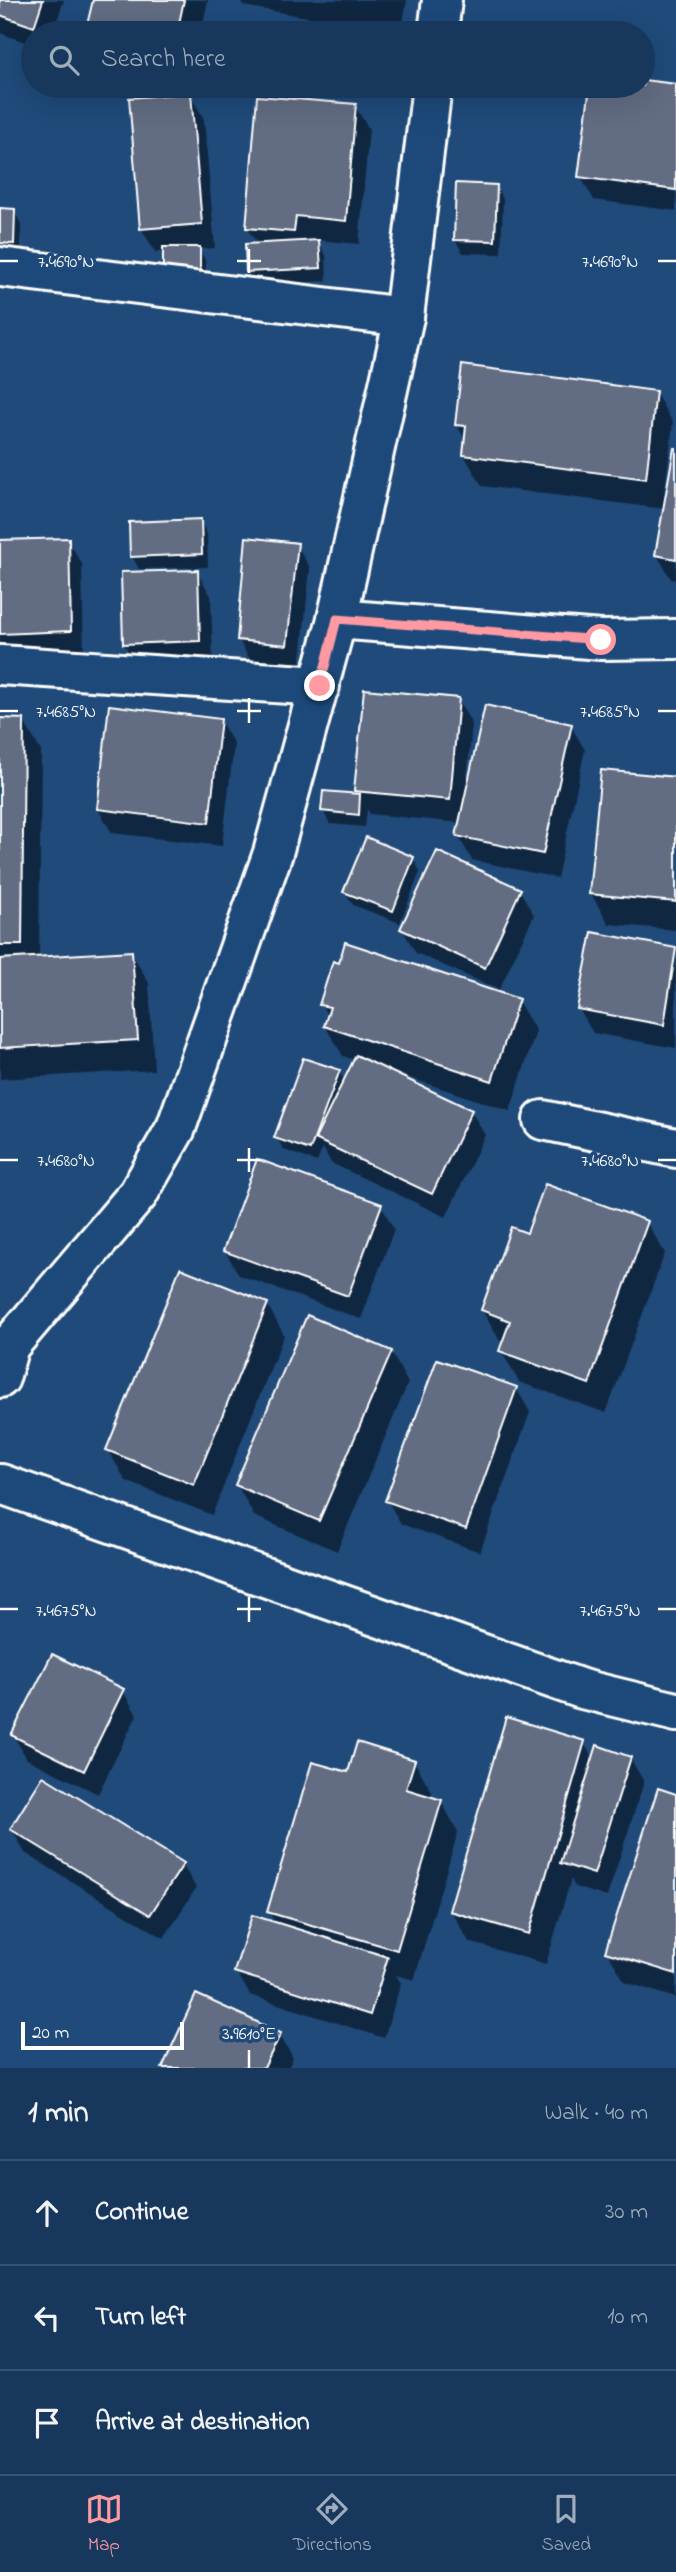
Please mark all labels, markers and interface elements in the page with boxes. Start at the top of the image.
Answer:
search box [21,21,655,98]
icon: search [45,41,83,79]
text: Search here [101,41,226,79]
text: 7.4690°N [38,250,94,276]
text: 7.4690°N [582,250,638,276]
route start [585,624,616,655]
route end [304,670,335,701]
text: 7.4685°N [36,700,96,726]
text: 7.4685°N [580,700,640,726]
text: 7.4680°N [37,1149,95,1175]
text: 7.4680°N [581,1149,639,1175]
text: 7.4675°N [35,1599,97,1625]
text: 7.4675°N [579,1599,641,1625]
scale bar [21,2019,184,2051]
text: 20 m [32,2020,69,2047]
text: 3.9610°E [222,2022,276,2048]
text: 1 min [28,2092,89,2136]
text: Walk · 40 m [544,2097,648,2130]
icon: ahead [28,2194,66,2232]
text: Continue [95,2194,188,2232]
text: 30 m [605,2196,648,2229]
icon: left [28,2299,66,2337]
text: Turn left [95,2299,186,2337]
text: 10 m [607,2301,648,2334]
icon: arrive [28,2404,66,2442]
text: Arrive at destination [95,2404,310,2442]
tab: Map [85,2490,123,2559]
tab: Directions [293,2490,372,2559]
tab: Saved [542,2490,591,2559]

